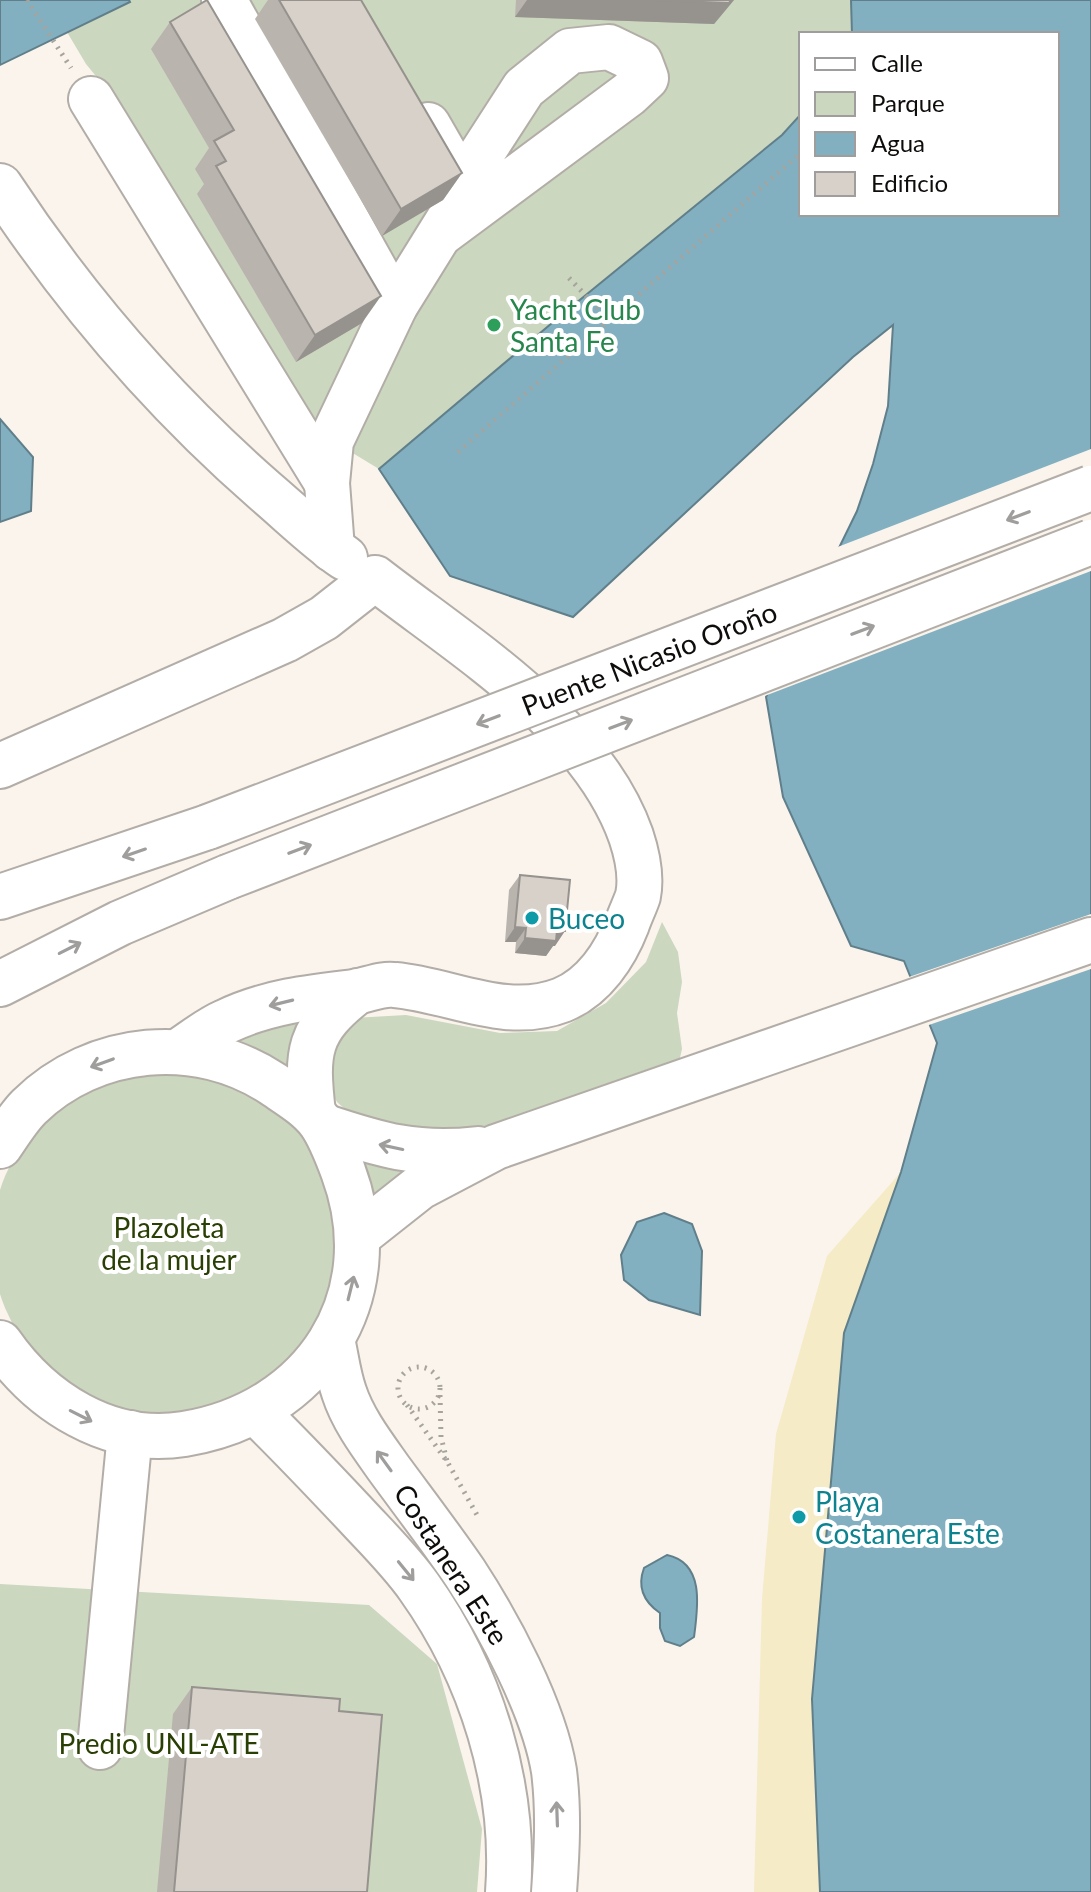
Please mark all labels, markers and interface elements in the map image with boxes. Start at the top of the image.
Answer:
legend [799,32,1059,216]
text: Calle [871,48,923,77]
text: Parque [871,88,945,117]
text: Agua [871,128,925,157]
text: Edificio [871,168,948,197]
place label: Yacht Club Santa Fe [510,292,641,358]
marker: Yacht Club Santa Fe [485,316,503,334]
one-way arrow [1006,510,1031,524]
street label: Puente Nicasio Oroño [517,594,781,722]
one-way arrow [850,622,875,636]
one-way arrow [476,714,501,728]
one-way arrow [608,716,633,730]
one-way arrow [287,841,312,855]
one-way arrow [123,847,147,861]
place label: Buceo [548,901,625,935]
marker: Buceo [523,909,541,927]
one-way arrow [57,940,81,956]
one-way arrow [269,996,295,1011]
one-way arrow [90,1057,115,1071]
one-way arrow [378,1139,404,1154]
park label: Plazoleta de la mujer [101,1210,237,1276]
one-way arrow [345,1275,360,1301]
one-way arrow [68,1408,92,1424]
one-way arrow [375,1450,392,1472]
street label: Costanera Este [387,1477,517,1651]
place label: Playa Costanera Este [815,1484,1000,1550]
marker: Playa Costanera Este [790,1508,808,1526]
one-way arrow [396,1560,414,1581]
park label: Predio UNL-ATE [59,1726,259,1760]
one-way arrow [549,1801,565,1828]

